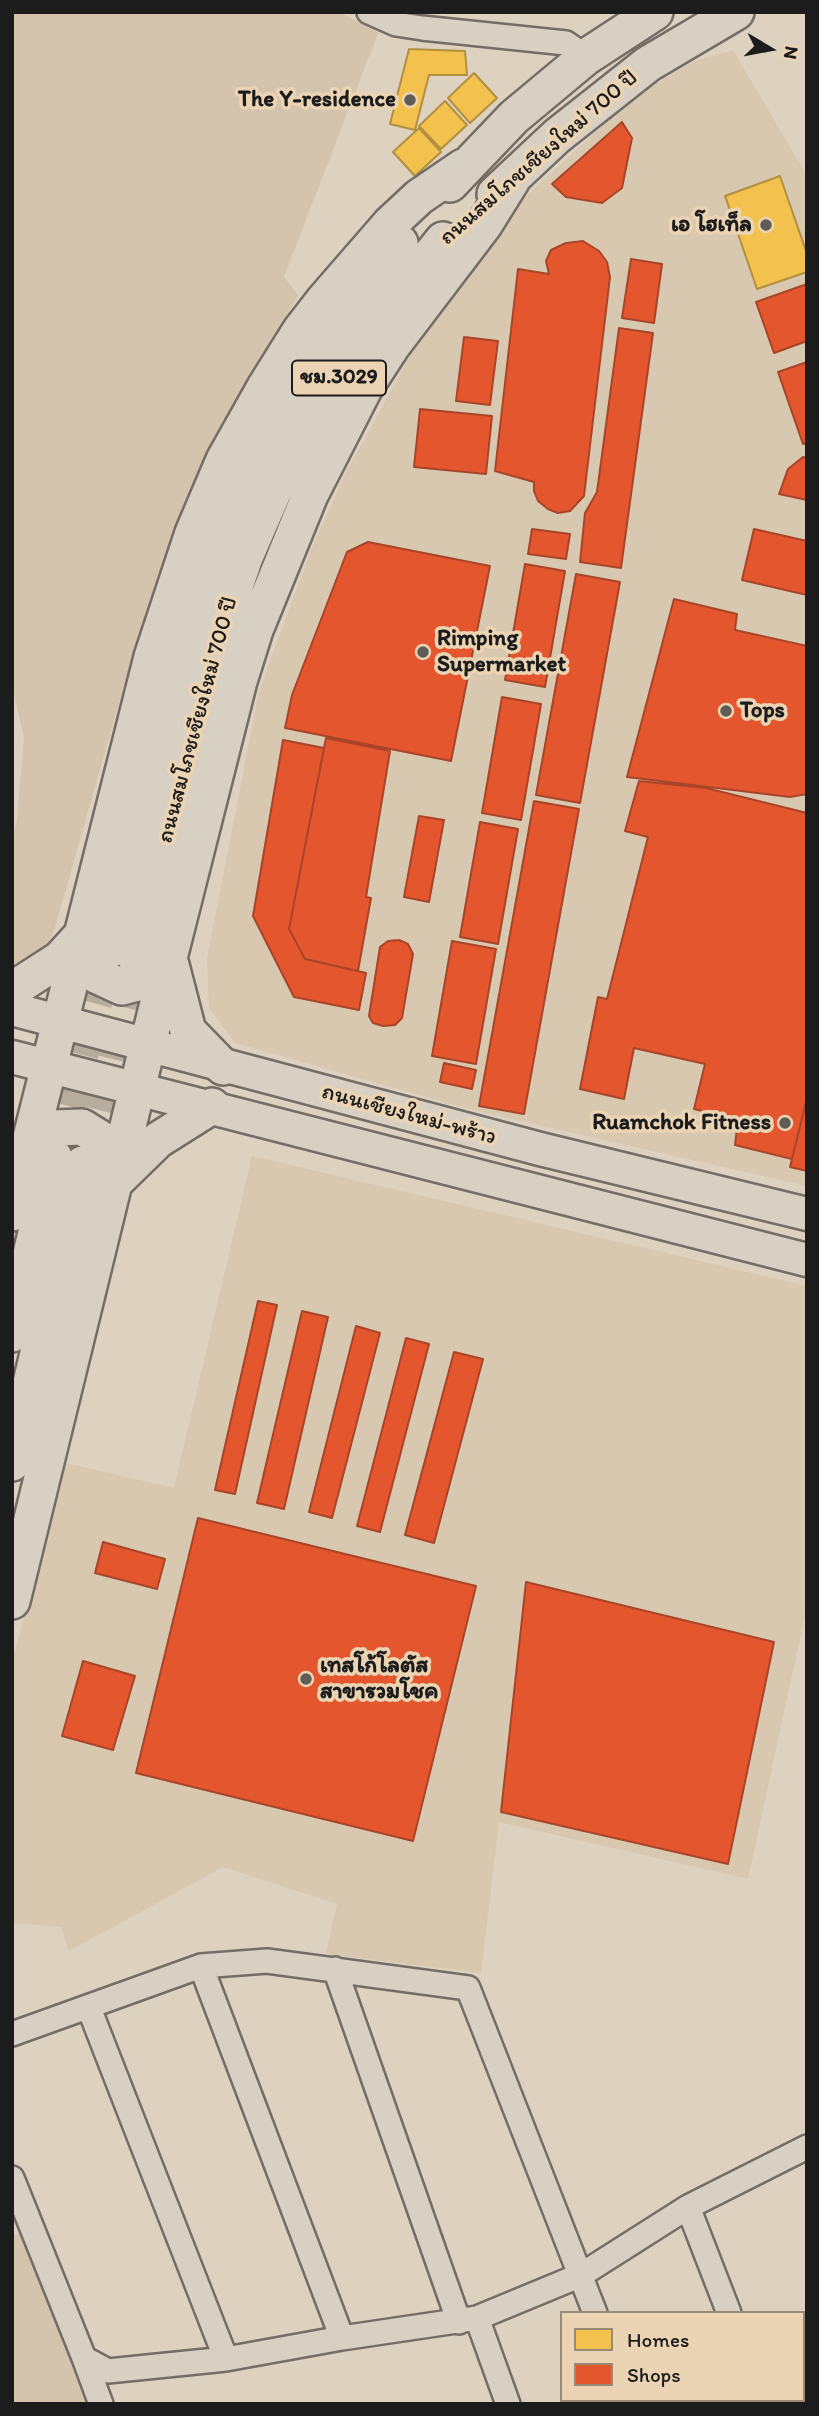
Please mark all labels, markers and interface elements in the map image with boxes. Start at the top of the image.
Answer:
north arrow [735,14,805,84]
text: N [779,44,804,61]
street label: ถนนสมโภชเชียงใหม่ 700 ปี [434,64,644,252]
place label: The Y-residence [238,86,396,114]
marker: The Y-residence [402,92,418,108]
place label: เอ โฮเท็ล [671,211,752,239]
marker: เอ โฮเท็ล [758,217,774,233]
road number: ชม.3029 [292,360,386,396]
street label: ถนนสมโภชเชียงใหม่ 700 ปี [152,594,244,846]
place label: Rimping Supermarket [437,625,566,679]
marker: Rimping Supermarket [415,644,431,660]
place label: Tops [740,697,785,725]
marker: Tops [718,703,734,719]
street label: ถนนเชียงใหม่-พร้าว [319,1078,499,1152]
place label: Ruamchok Fitness [592,1109,771,1137]
marker: Ruamchok Fitness [777,1115,793,1131]
place label: เทสโก้โลตัส สาขารวมโชค [320,1652,438,1706]
marker: เทสโก้โลตัส สาขารวมโชค [298,1671,314,1687]
legend [560,2311,805,2402]
text: Homes [627,2327,689,2352]
text: Shops [627,2362,681,2387]

